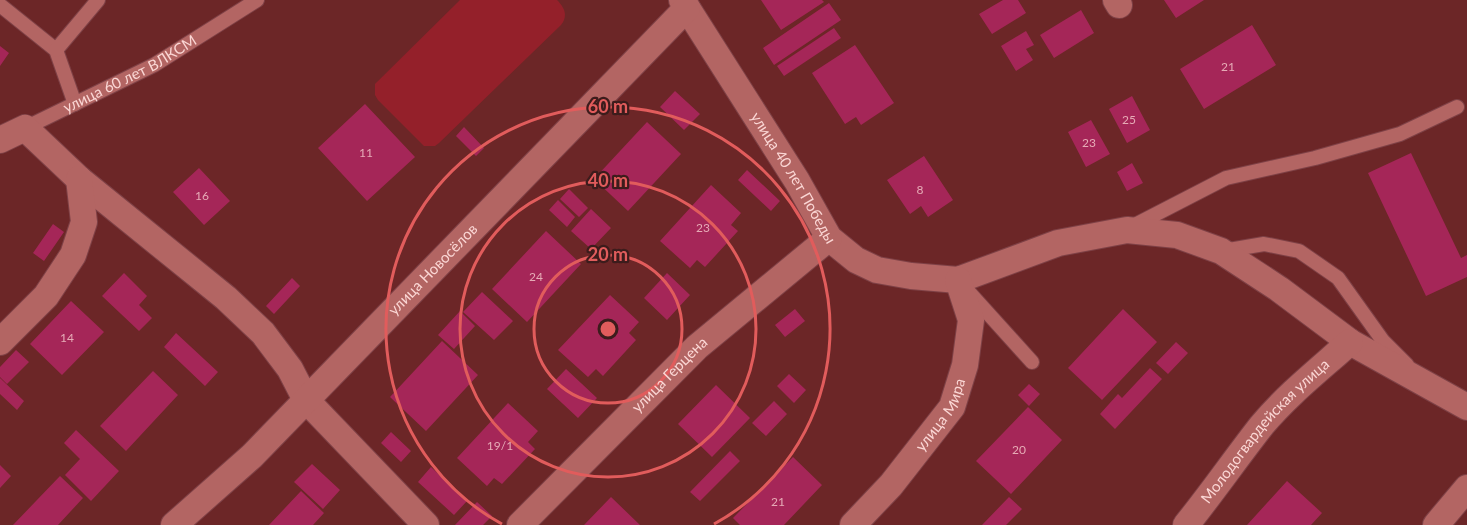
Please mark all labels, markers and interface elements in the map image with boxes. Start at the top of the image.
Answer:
street label: улица 60 лет ВЛКСМ [60,31,199,116]
house number: 21 [1221,59,1235,74]
text: 60 m [588,95,628,117]
street label: улица 40 лет Победы [748,108,840,247]
house number: 25 [1122,112,1136,127]
house number: 23 [1082,135,1096,150]
house number: 11 [359,145,373,160]
text: 40 m [588,169,628,191]
house number: 8 [917,182,924,197]
house number: 16 [195,188,209,203]
street label: улица Новосёлов [384,219,481,318]
house number: 23 [696,220,710,235]
text: 20 m [588,243,628,265]
house number: 24 [529,269,543,284]
centre of rings [598,319,618,339]
house number: 14 [60,330,74,345]
street label: улица Герцена [627,332,710,416]
street label: Молодогвардейская улица [1196,355,1332,506]
street label: улица Мира [911,376,968,454]
house number: 19/1 [487,438,513,453]
house number: 20 [1012,442,1026,457]
house number: 21 [771,494,785,509]

